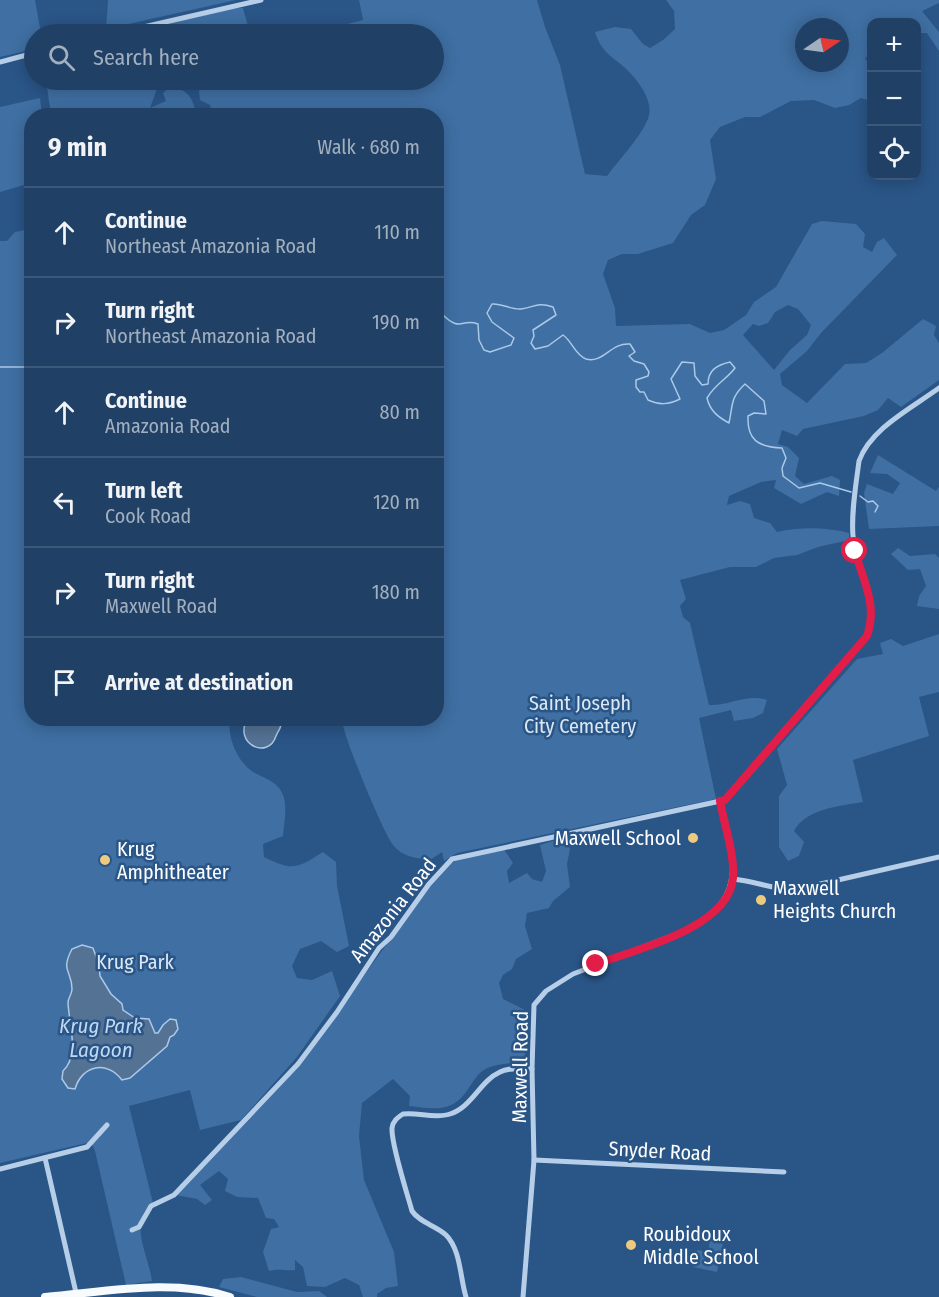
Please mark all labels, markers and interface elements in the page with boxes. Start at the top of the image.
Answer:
north arrow [795,18,849,72]
map controls [867,18,921,180]
button: + [867,18,921,72]
search box [24,24,444,90]
icon: search [45,41,78,74]
text: Search here [93,44,199,71]
button: − [867,72,921,126]
button: locate [867,126,921,180]
text: 9 min [48,132,107,163]
text: Walk · 680 m [317,135,420,159]
text: Continue [105,207,187,234]
icon: ahead [48,216,81,249]
text: 110 m [374,220,420,244]
text: Northeast Amazonia Road [105,234,316,258]
text: Turn right [105,297,194,324]
icon: right [48,306,81,339]
text: 190 m [372,310,420,334]
text: Northeast Amazonia Road [105,324,316,348]
text: Continue [105,387,187,414]
icon: ahead [48,396,81,429]
text: 80 m [380,400,420,424]
text: Amazonia Road [105,414,231,438]
text: Turn left [105,477,183,504]
icon: left [48,486,81,519]
text: 120 m [373,490,420,514]
text: Cook Road [105,504,191,528]
route start [841,537,867,563]
text: Turn right [105,567,194,594]
icon: right [48,576,81,609]
text: 180 m [372,580,420,604]
text: Maxwell Road [105,594,217,618]
icon: arrive [48,666,81,699]
text: Arrive at destination [105,669,293,696]
park label: Saint Joseph City Cemetery [524,691,636,738]
place label: Maxwell School [555,826,681,850]
marker: Maxwell School [686,831,700,845]
place label: Krug Amphitheater [117,837,229,884]
marker: Krug Amphitheater [98,853,112,867]
street label: Amazonia Road [345,853,441,967]
place label: Maxwell Heights Church [773,876,896,923]
marker: Maxwell Heights Church [754,893,768,907]
park label: Krug Park [96,950,174,974]
route end [582,950,608,976]
street label: Maxwell Road [507,1011,533,1123]
water label: Krug Park Lagoon [59,1013,143,1063]
street label: Snyder Road [608,1136,712,1166]
place label: Roubidoux Middle School [643,1222,759,1269]
marker: Roubidoux Middle School [624,1238,638,1252]

